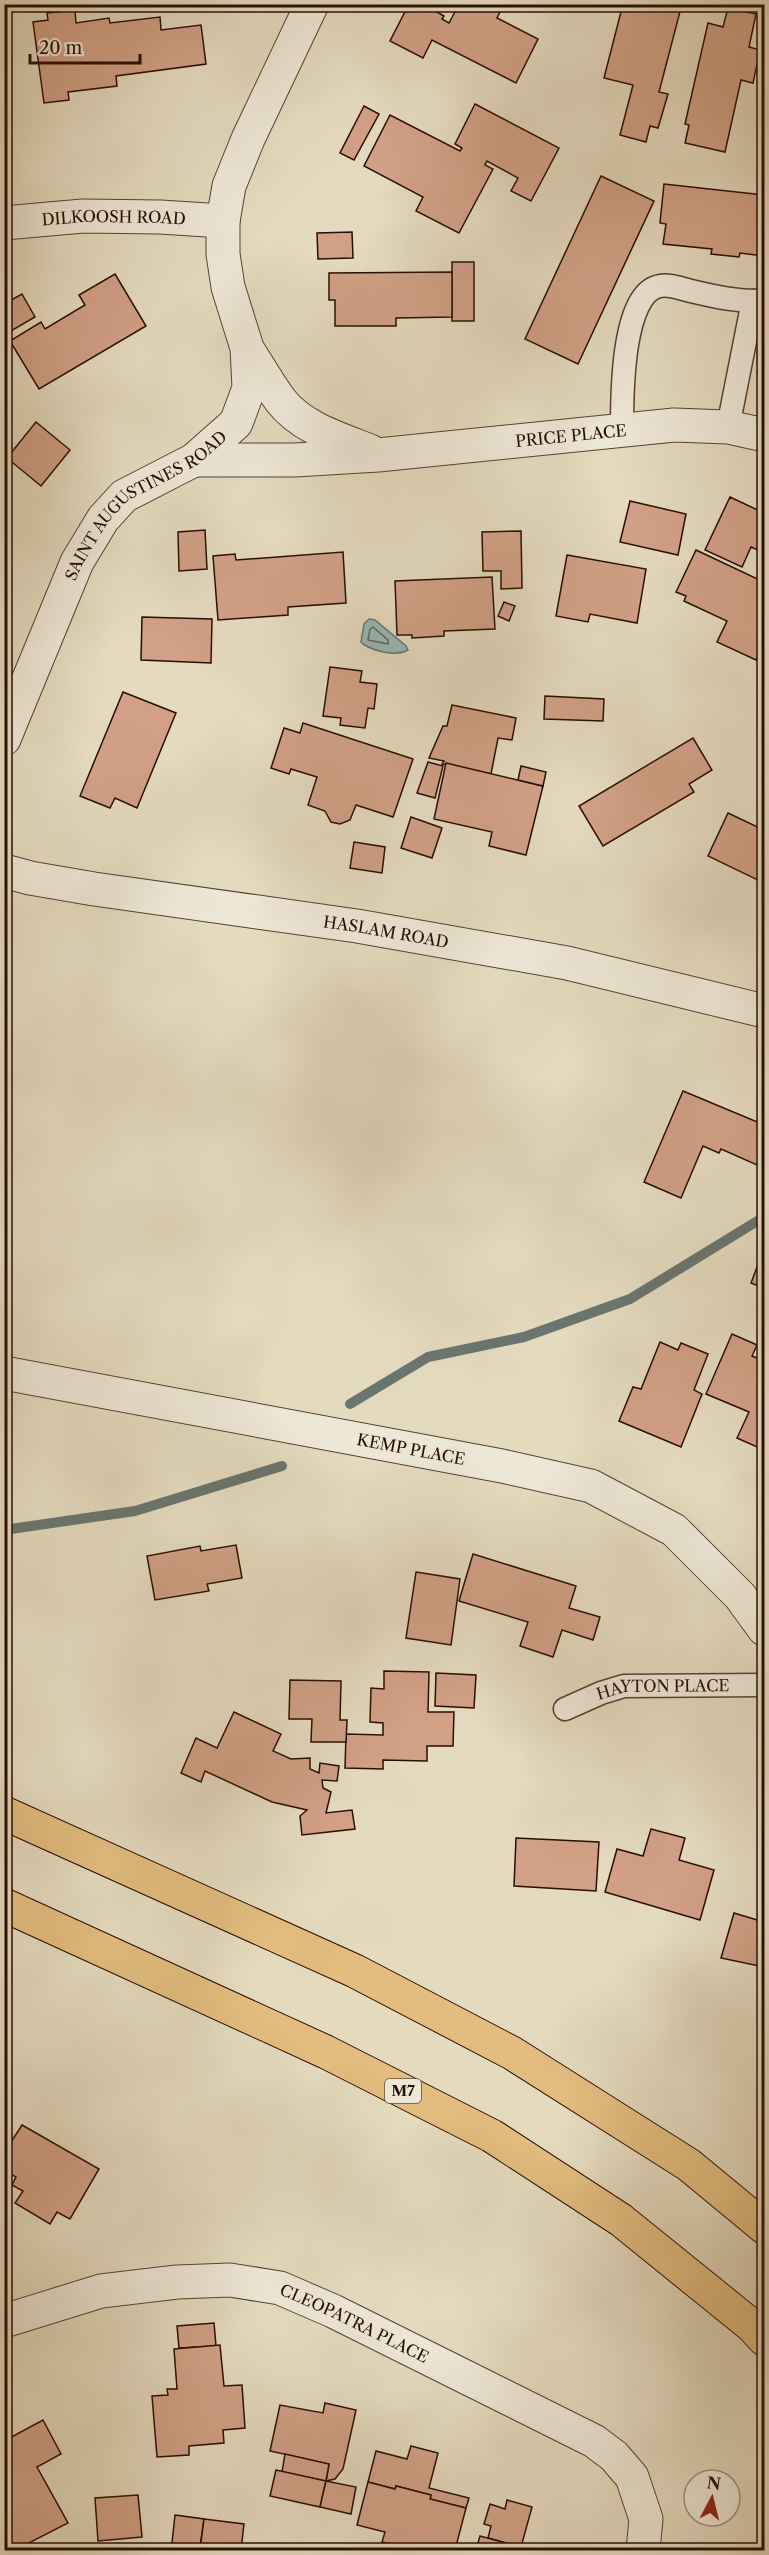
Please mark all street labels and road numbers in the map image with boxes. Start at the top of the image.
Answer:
street label: DILKOOSH ROAD [41,206,186,230]
street label: PRICE PLACE [514,420,627,451]
street label: SAINT AUGUSTINES ROAD [61,426,231,583]
street label: HASLAM ROAD [322,911,450,952]
street label: KEMP PLACE [355,1429,467,1469]
street label: HAYTON PLACE [594,1675,730,1704]
road number: M7 [385,2079,421,2103]
street label: CLEOPATRA PLACE [277,2279,432,2367]

